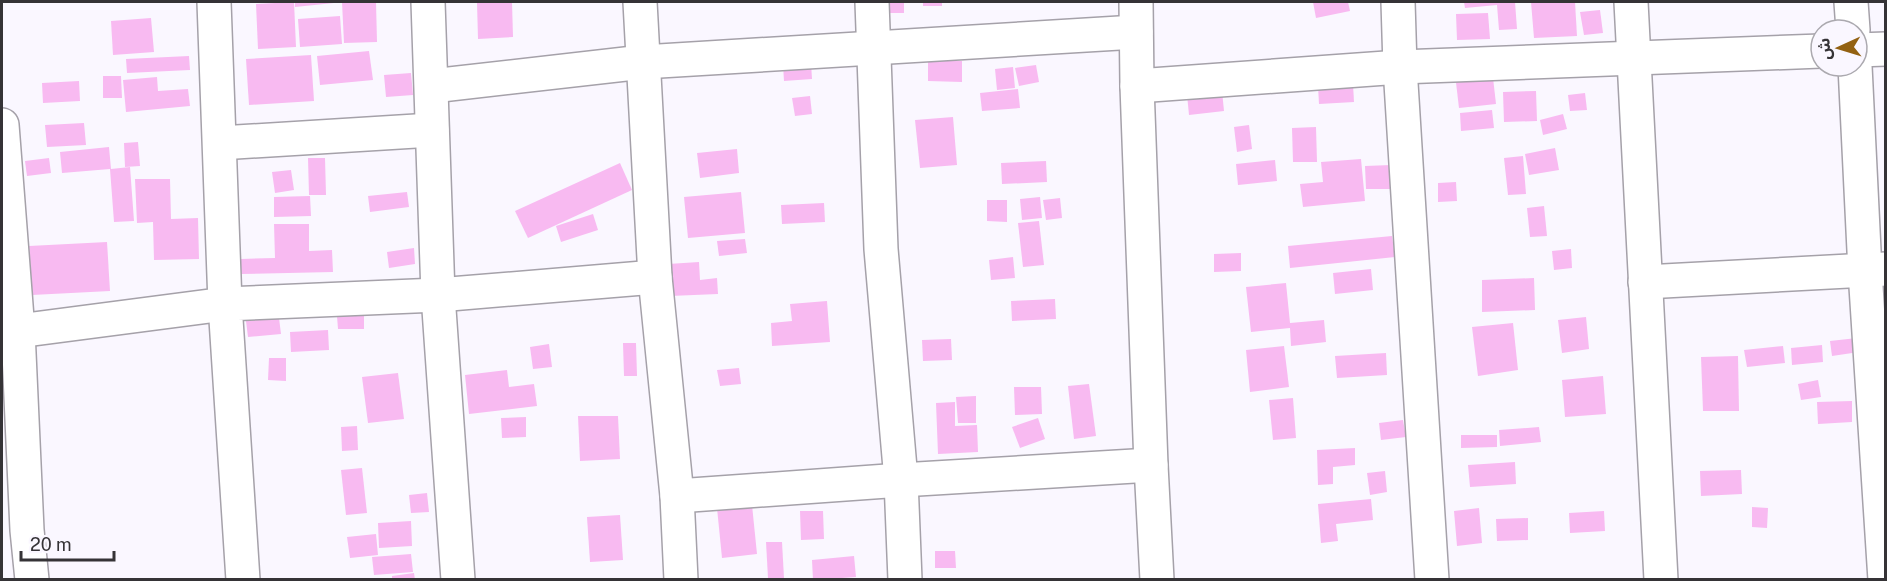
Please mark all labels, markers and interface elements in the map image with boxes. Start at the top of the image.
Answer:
north arrow [1809,18,1869,78]
text: ش [1814,37,1835,61]
scale bar [21,524,114,562]
text: 20 m [30,534,72,555]

